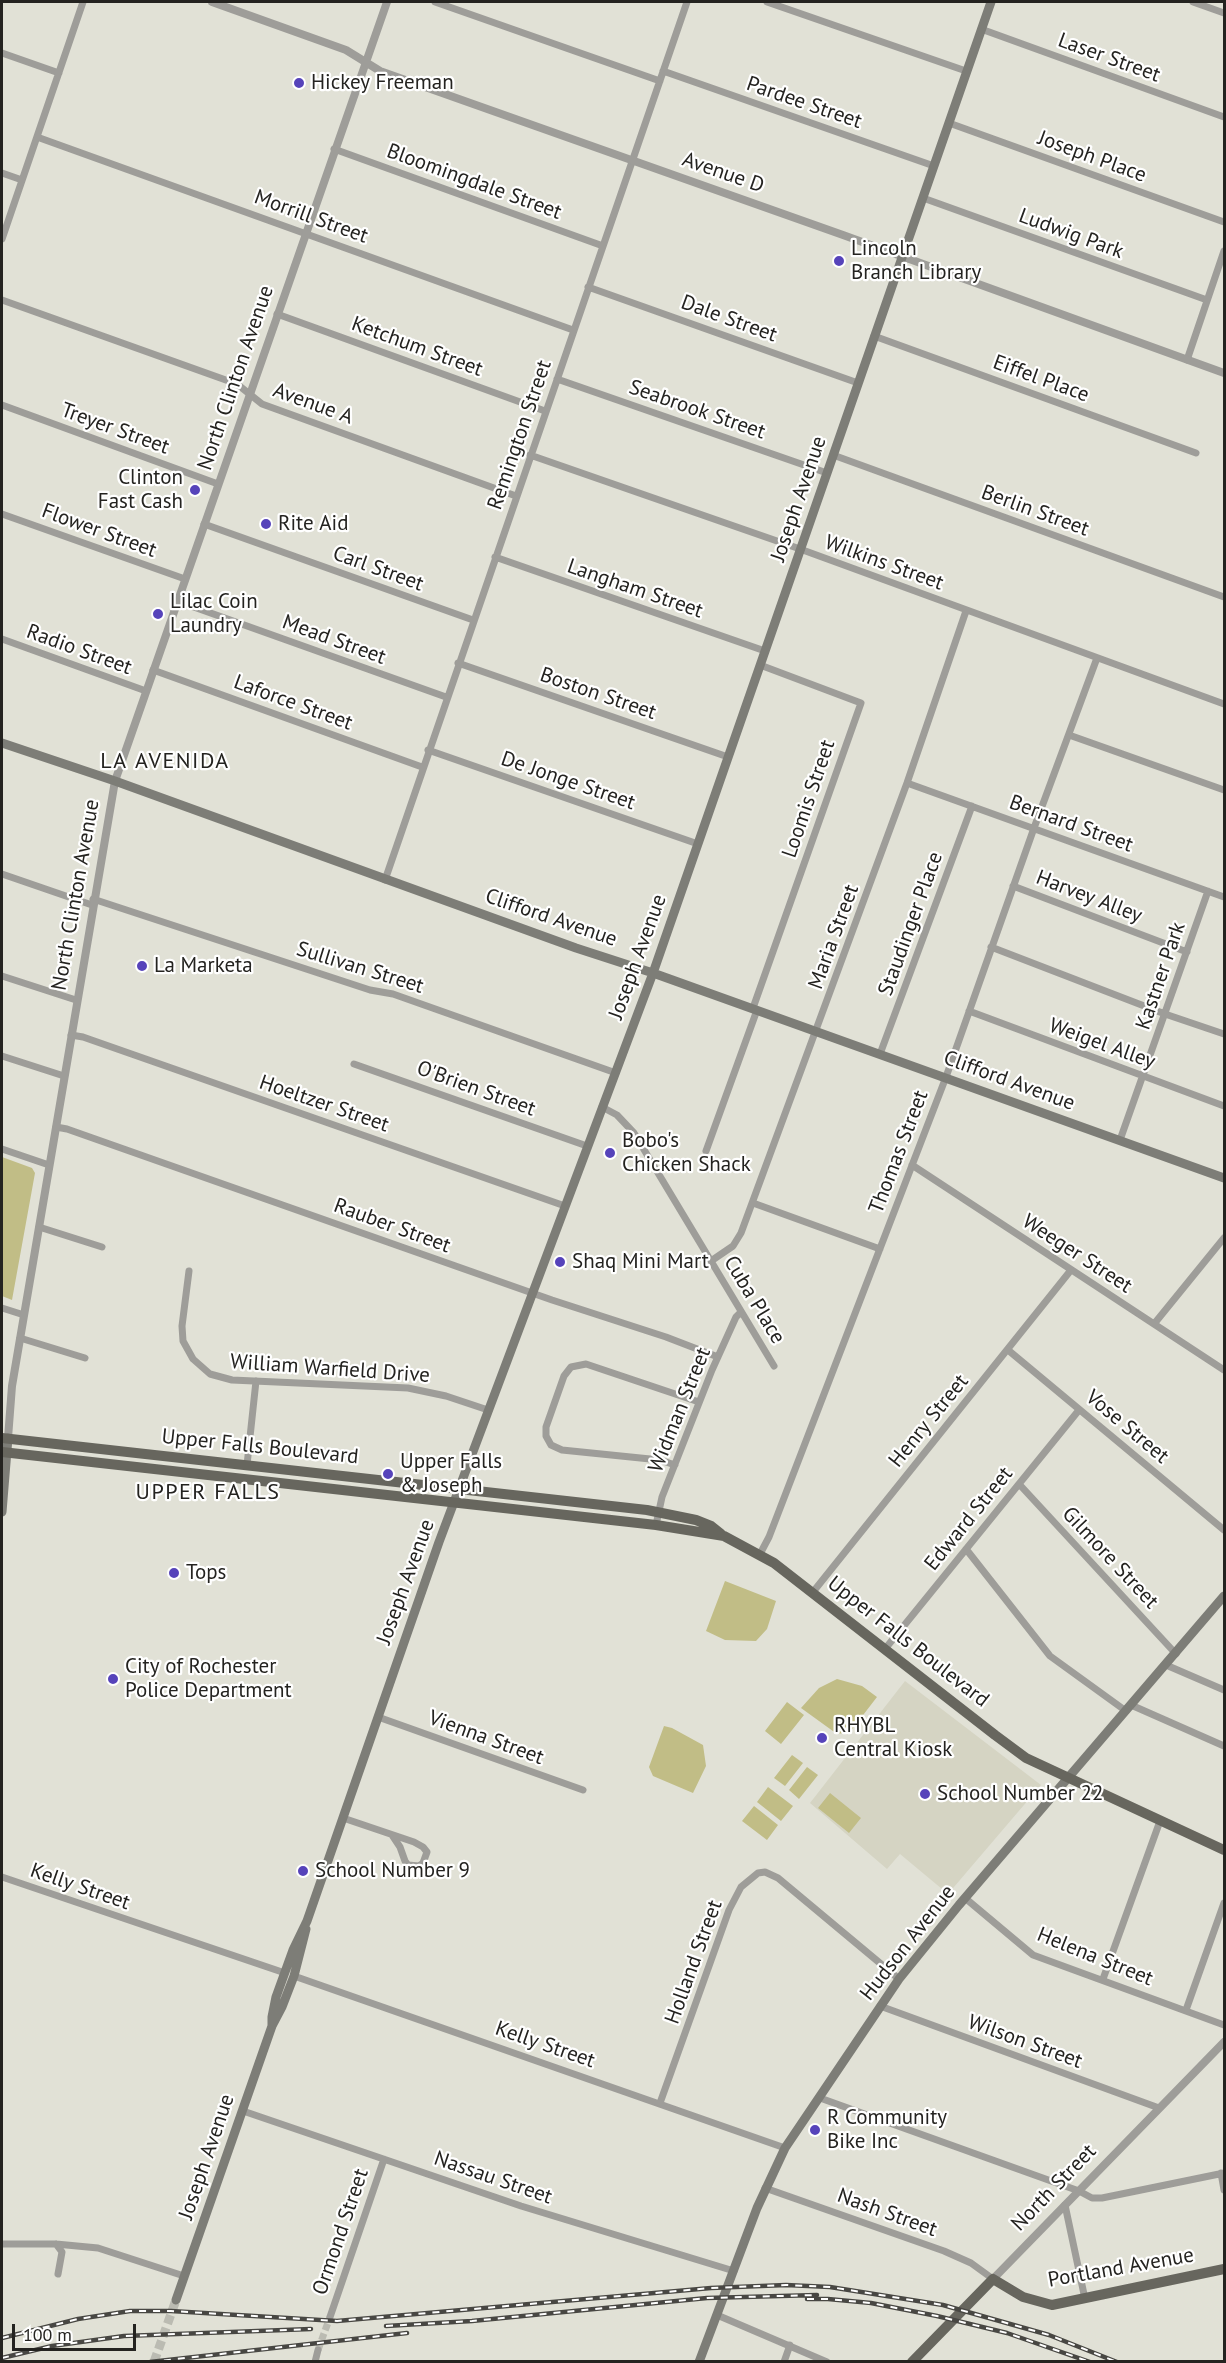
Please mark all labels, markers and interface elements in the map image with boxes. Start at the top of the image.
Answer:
street label: Laser Street [1055,28,1163,88]
place label: Hickey Freeman [311,70,454,96]
street label: Pardee Street [743,72,865,134]
marker: Hickey Freeman [292,76,306,90]
street label: Joseph Place [1034,126,1150,188]
street label: Bloomingdale Street [383,139,565,225]
street label: Avenue D [679,147,767,199]
street label: Morrill Street [251,185,371,249]
street label: Ludwig Park [1015,203,1127,265]
place label: Lincoln Branch Library [851,236,981,286]
marker: Lincoln Branch Library [832,254,846,268]
street label: North Clinton Avenue [193,282,279,474]
street label: Dale Street [678,290,780,348]
street label: Ketchum Street [348,312,486,382]
street label: Eiffel Place [990,350,1092,408]
street label: Remington Street [483,357,557,513]
street label: Seabrook Street [626,375,768,445]
street label: Avenue A [269,378,357,430]
street label: Treyer Street [57,398,173,460]
street label: Joseph Avenue [766,433,832,565]
place label: Clinton Fast Cash [98,465,183,515]
street label: Berlin Street [978,480,1092,542]
marker: Clinton Fast Cash [188,483,202,497]
street label: Flower Street [38,499,160,563]
place label: Rite Aid [278,511,348,537]
marker: Rite Aid [259,517,273,531]
street label: Wilkins Street [821,530,947,596]
street label: Carl Street [329,541,427,597]
street label: Langham Street [564,554,706,624]
place label: Lilac Coin Laundry [170,589,258,639]
marker: Lilac Coin Laundry [151,607,165,621]
street label: Mead Street [279,610,389,670]
street label: Radio Street [23,619,135,681]
street label: Boston Street [537,662,659,726]
street label: Laforce Street [230,670,356,736]
street label: Loomis Street [777,737,841,861]
street label: De Jonge Street [498,746,638,816]
district label: LA AVENIDA [100,749,230,775]
street label: Bernard Street [1006,790,1136,858]
street label: North Clinton Avenue [47,798,105,992]
street label: Staudinger Place [873,849,949,999]
street label: Harvey Alley [1032,865,1146,929]
street label: Maria Street [803,881,865,993]
street label: Clifford Avenue [482,884,620,952]
street label: Joseph Avenue [604,891,672,1023]
street label: Kastner Park [1131,919,1191,1033]
street label: Sullivan Street [293,937,427,999]
place label: La Marketa [154,953,253,979]
marker: La Marketa [135,959,149,973]
street label: Weigel Alley [1046,1013,1158,1075]
street label: Clifford Avenue [940,1046,1078,1116]
street label: O'Brien Street [413,1056,539,1122]
street label: Hoeltzer Street [256,1070,392,1138]
street label: Thomas Street [864,1087,934,1217]
place label: Bobo's Chicken Shack [622,1128,751,1178]
marker: Bobo's Chicken Shack [603,1146,617,1160]
street label: Rauber Street [330,1193,454,1259]
street label: Weeger Street [1017,1209,1137,1299]
place label: Shaq Mini Mart [572,1249,709,1275]
street label: Cuba Place [718,1251,790,1349]
marker: Shaq Mini Mart [553,1255,567,1269]
street label: Widman Street [643,1344,717,1476]
street label: William Warfield Drive [229,1349,431,1389]
street label: Henry Street [884,1369,974,1473]
street label: Vose Street [1080,1385,1174,1469]
street label: Upper Falls Boulevard [160,1424,360,1470]
place label: Upper Falls & Joseph [400,1449,502,1499]
street label: Edward Street [920,1462,1018,1576]
marker: Upper Falls & Joseph [381,1467,395,1481]
district label: UPPER FALLS [136,1480,280,1506]
street label: Gilmore Street [1056,1502,1164,1614]
street label: Joseph Avenue [372,1516,440,1648]
place label: Tops [186,1560,226,1586]
marker: Tops [167,1566,181,1580]
street label: Upper Falls Boulevard [822,1571,994,1713]
place label: City of Rochester Police Department [125,1654,292,1704]
marker: City of Rochester Police Department [106,1672,120,1686]
street label: Vienna Street [425,1705,547,1771]
place label: RHYBL Central Kiosk [834,1713,952,1763]
marker: RHYBL Central Kiosk [815,1731,829,1745]
place label: School Number 22 [937,1781,1104,1807]
marker: School Number 22 [918,1787,932,1801]
street label: Kelly Street [27,1858,133,1916]
place label: School Number 9 [315,1858,470,1884]
marker: School Number 9 [296,1864,310,1878]
street label: Hudson Avenue [855,1880,961,2006]
street label: Holland Street [660,1897,728,2027]
street label: Helena Street [1033,1922,1157,1992]
street label: Wilson Street [964,2010,1086,2074]
street label: Kelly Street [492,2016,598,2074]
street label: Joseph Avenue [174,2091,240,2223]
place label: R Community Bike Inc [827,2105,947,2155]
marker: R Community Bike Inc [808,2123,822,2137]
street label: North Street [1006,2139,1102,2237]
street label: Nassau Street [431,2146,555,2210]
street label: Ormond Street [308,2166,374,2298]
street label: Nash Street [834,2183,940,2243]
street label: Portland Avenue [1046,2243,1196,2293]
scale bar [15,2312,140,2350]
text: 100 m [23,2323,72,2346]

